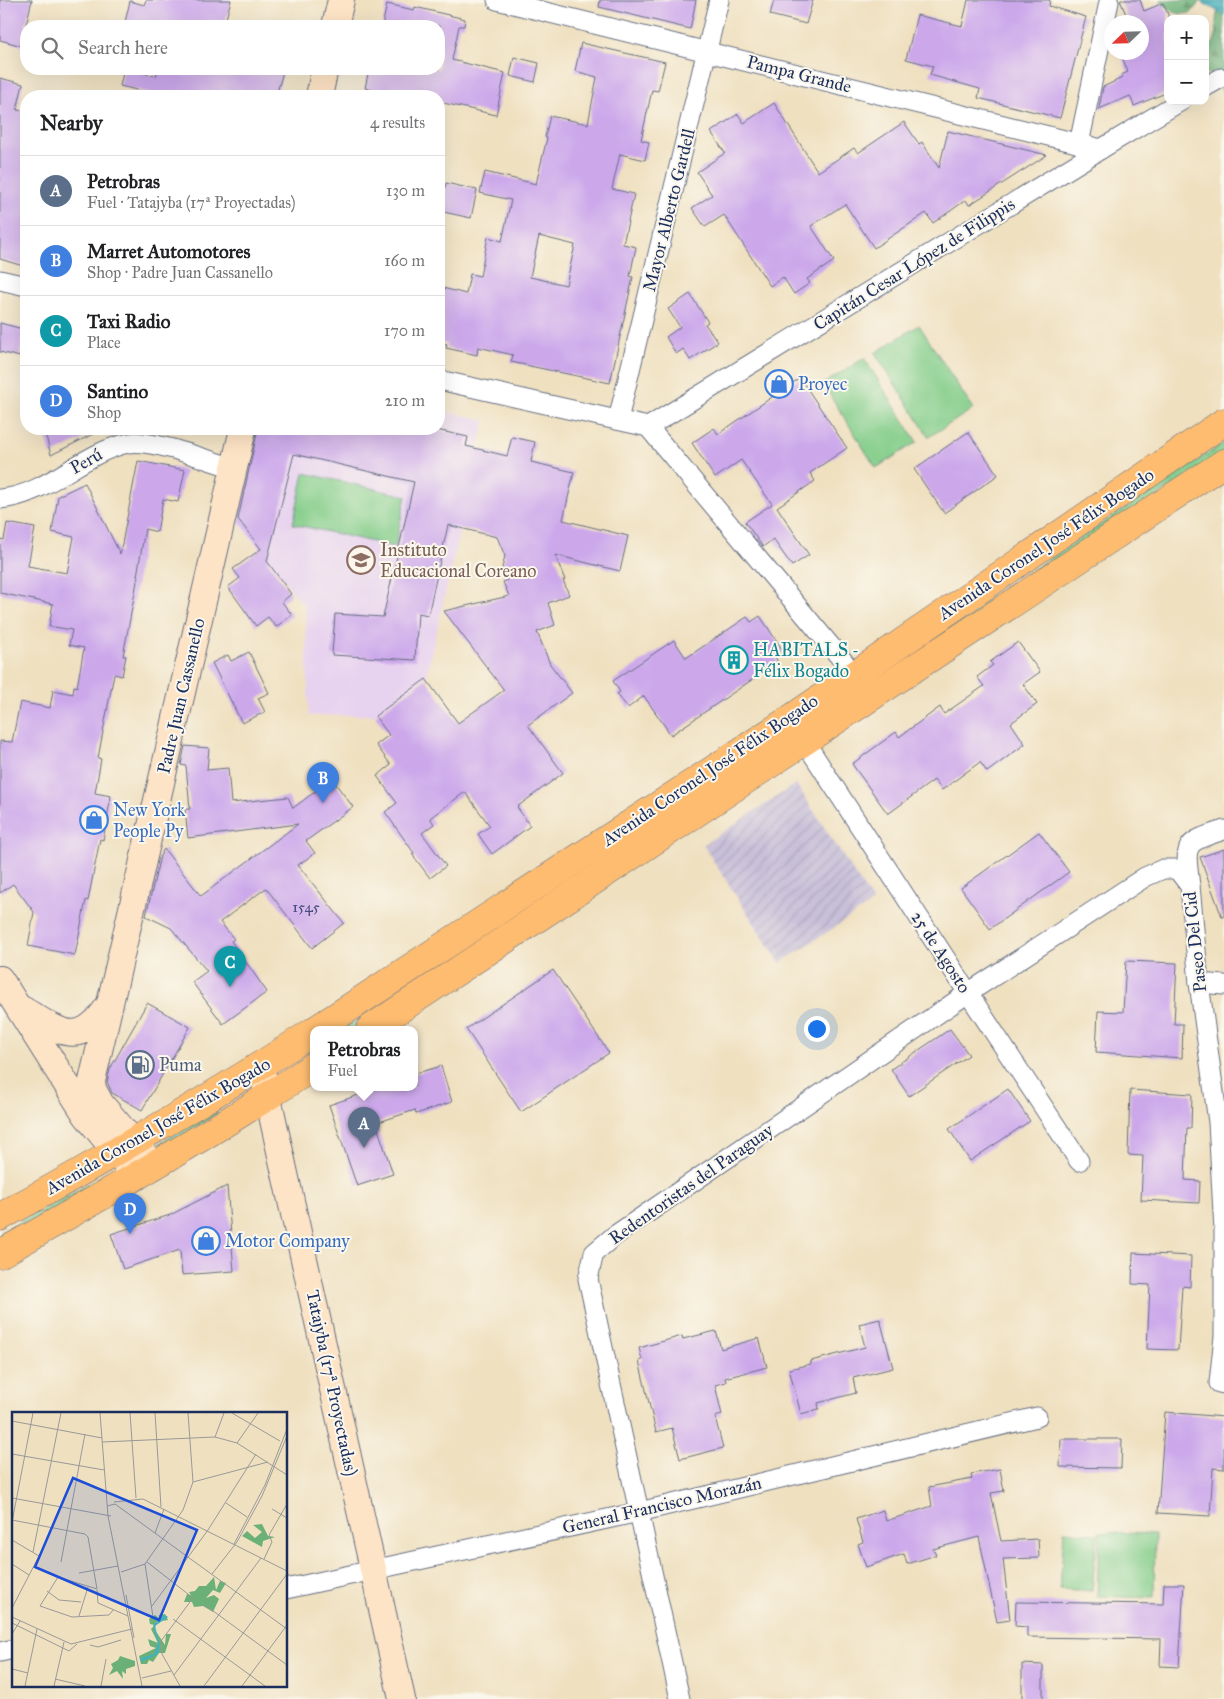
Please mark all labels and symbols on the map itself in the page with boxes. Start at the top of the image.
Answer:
north arrow [1104,15,1149,60]
street label: Pampa Grande [744,50,854,98]
street label: Mayor Alberto Gardell [638,126,700,294]
street label: Capitán Cesar López de Filippis [809,193,1019,335]
shop icon: Proyec [764,369,794,399]
place label: Proyec [798,373,848,395]
street label: Perú [66,443,106,479]
street label: Avenida Coronel José Félix Bogado [933,463,1159,626]
place label: Instituto Educacional Coreano [380,539,537,582]
school or university icon: Instituto Educacional Coreano [346,545,376,575]
street label: Padre Juan Cassanello [152,616,211,776]
place label: HABITALS - Félix Bogado [753,639,859,683]
building icon: HABITALS - Félix Bogado [719,645,749,675]
street label: Avenida Coronel José Félix Bogado [597,689,823,852]
pin: B [307,762,339,803]
place label: New York People Py [113,799,186,842]
shop icon: New York People Py [79,805,109,835]
street label: Paseo Del Cid [1179,890,1211,994]
house number: 1545 [292,898,320,916]
street label: 25 de Agosto [906,907,976,998]
pin: C [214,946,246,987]
your location [804,1016,830,1042]
fuel station icon: Puma [125,1050,155,1080]
street label: Avenida Coronel José Félix Bogado [41,1053,275,1201]
place label: Puma [159,1054,202,1076]
pin: A [348,1107,380,1148]
street label: Redentoristas del Paraguay [605,1119,778,1250]
pin: D [114,1193,146,1234]
shop icon: Motor Company [191,1226,221,1256]
place label: Motor Company [225,1230,350,1252]
street label: Tatajyba (17ª Proyectadas) [301,1288,362,1478]
inset map [12,1412,288,1686]
street label: General Francisco Morazán [560,1471,764,1539]

